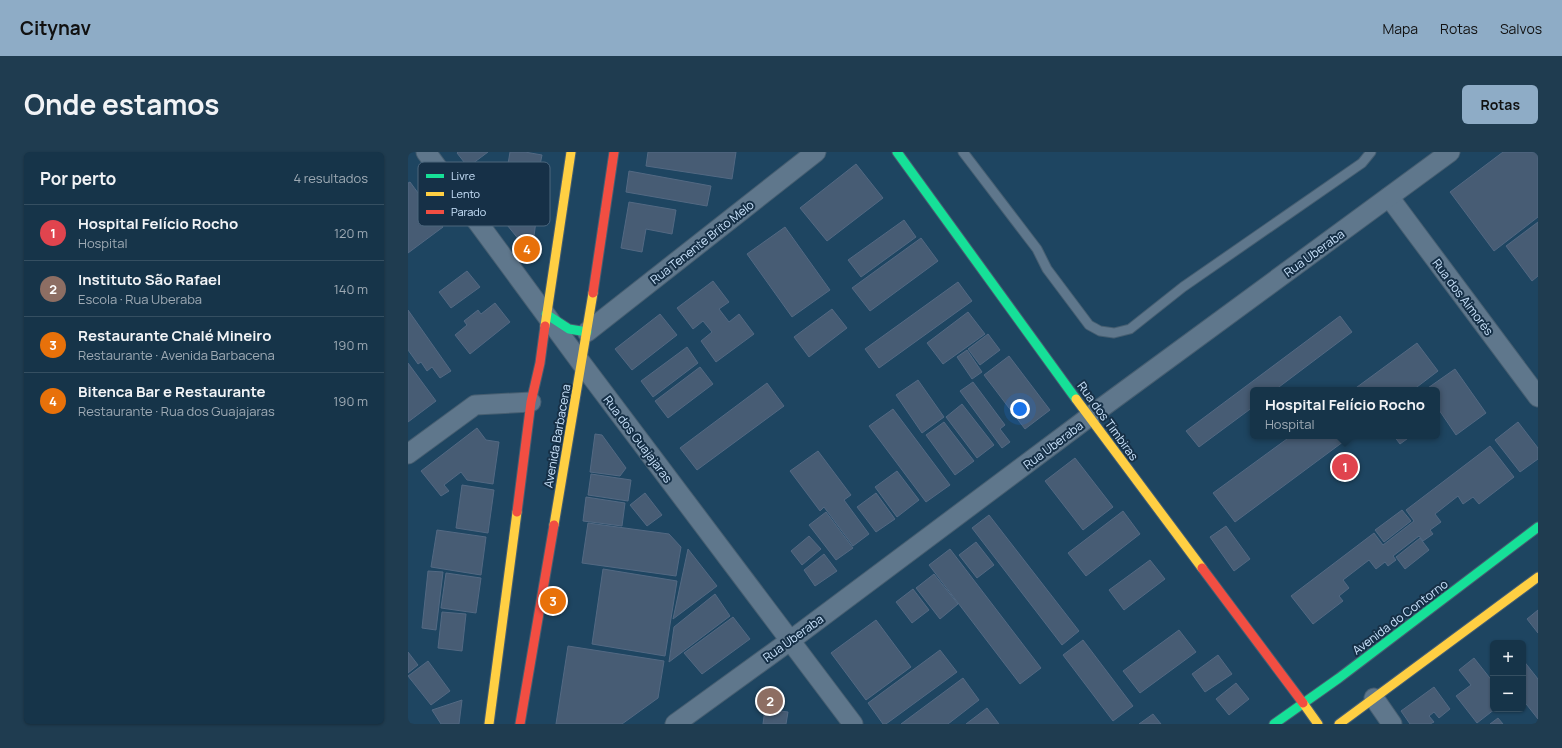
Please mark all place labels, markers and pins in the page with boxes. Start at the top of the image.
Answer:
pin: 4 [514,234,540,264]
pin: 1 [1332,452,1358,482]
pin: 3 [540,586,566,616]
pin: 2 [757,686,783,716]

